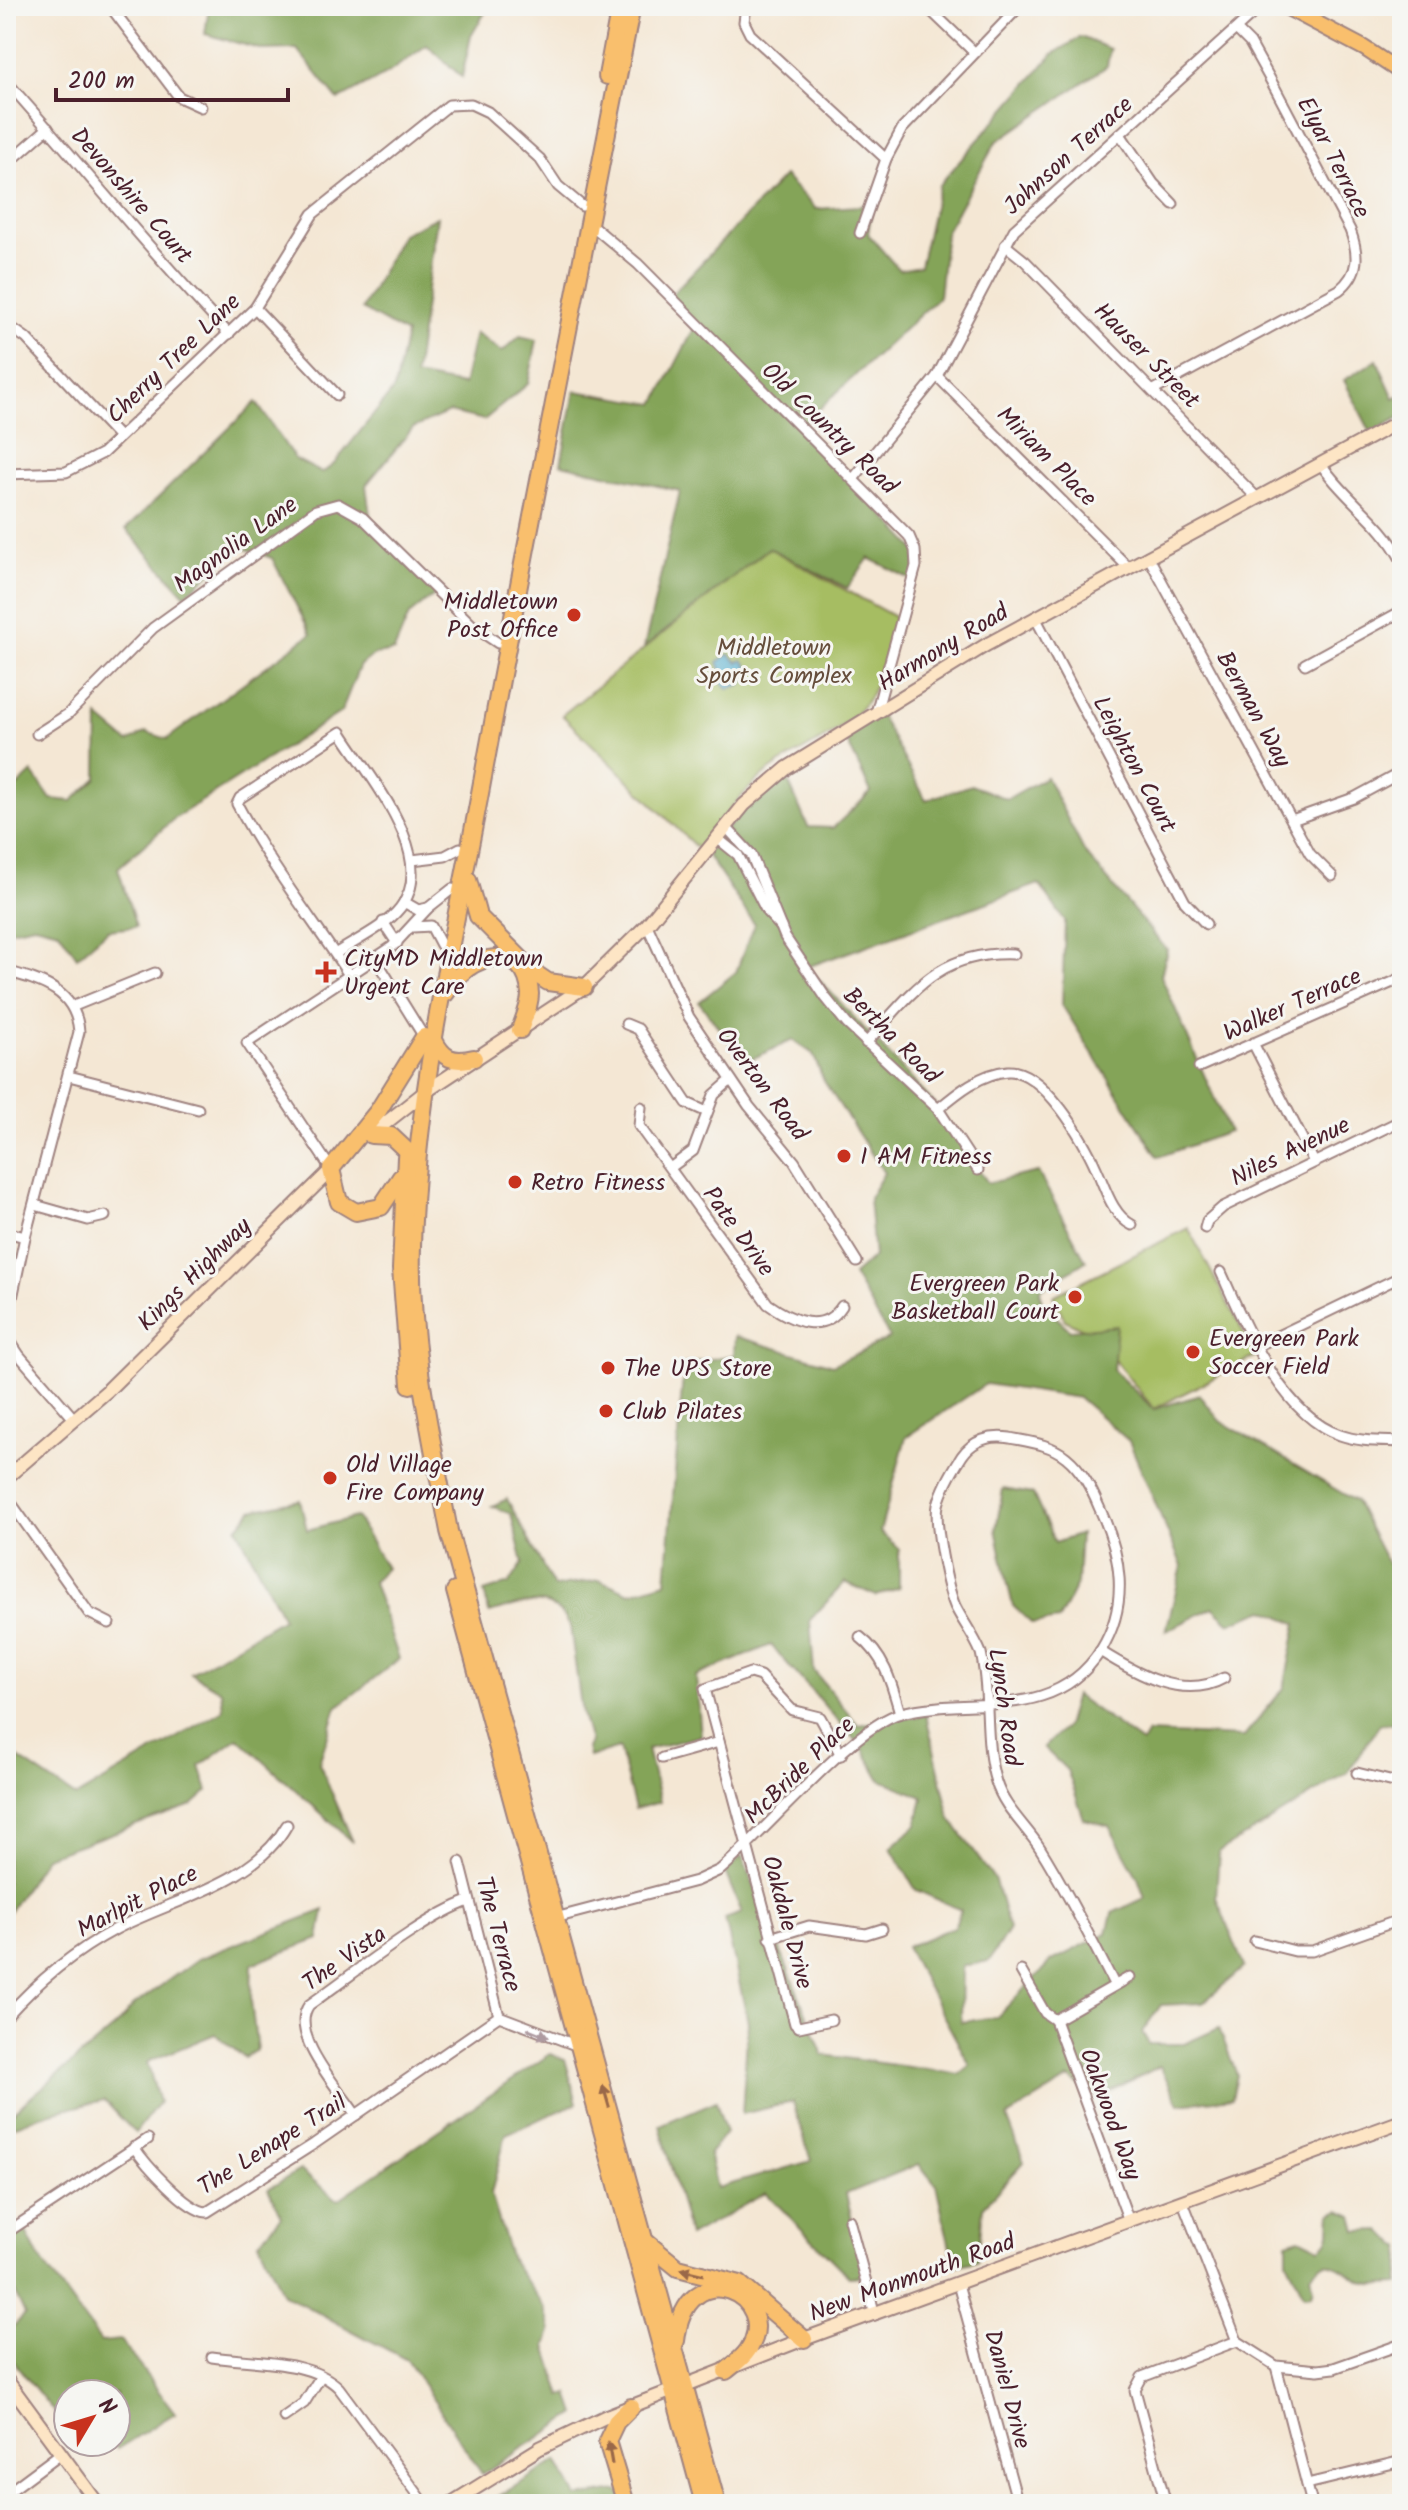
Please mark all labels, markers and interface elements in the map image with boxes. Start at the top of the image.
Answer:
scale bar [56,52,288,102]
text: 200 m [68,62,135,101]
street label: Johnson Terrace [995,87,1143,225]
street label: Elyar Terrace [1285,90,1380,226]
street label: Devonshire Court [60,119,202,274]
street label: Cherry Tree Lane [98,284,251,434]
street label: Hauser Street [1083,293,1209,419]
street label: Old Country Road [751,353,907,506]
street label: Miriam Place [986,397,1106,517]
street label: Magnolia Lane [165,487,306,604]
place label: Middletown Post Office [444,583,558,650]
street label: Harmony Road [871,593,1018,703]
marker: Middletown Post Office [565,606,583,624]
park label: Middletown Sports Complex [697,629,852,696]
street label: Berman Way [1205,644,1301,776]
street label: Leighton Court [1081,689,1187,841]
place label: CityMD Middletown Urgent Care [344,940,543,1007]
street label: Walker Terrace [1217,957,1368,1053]
marker: CityMD Middletown Urgent Care [315,961,337,983]
street label: Bertha Road [833,978,950,1095]
street label: Overton Road [706,1020,818,1151]
street label: Niles Avenue [1224,1106,1357,1198]
place label: I AM Fitness [860,1138,992,1177]
marker: I AM Fitness [835,1147,853,1165]
place label: Retro Fitness [531,1164,665,1203]
marker: Retro Fitness [506,1173,524,1191]
street label: Pate Drive [691,1178,784,1286]
street label: Kings Highway [129,1208,262,1341]
place label: Evergreen Park Basketball Court [892,1265,1060,1332]
marker: Evergreen Park Basketball Court [1066,1288,1084,1306]
place label: Evergreen Park Soccer Field [1209,1320,1360,1387]
marker: Evergreen Park Soccer Field [1184,1343,1202,1361]
place label: The UPS Store [624,1350,772,1389]
marker: The UPS Store [599,1359,617,1377]
place label: Club Pilates [622,1393,742,1432]
marker: Club Pilates [597,1402,615,1420]
place label: Old Village Fire Company [346,1446,485,1513]
marker: Old Village Fire Company [321,1469,339,1487]
street label: Lynch Road [976,1646,1031,1770]
street label: McBride Place [735,1707,865,1835]
street label: Oakdale Drive [750,1851,823,1994]
street label: Marlpit Place [70,1855,205,1950]
street label: The Terrace [463,1872,532,1997]
street label: The Vista [295,1916,395,2003]
one-way arrow [526,2027,550,2040]
street label: Oakwood Way [1068,2043,1152,2187]
one-way arrow [599,2083,612,2107]
street label: The Lenape Trail [191,2084,355,2207]
street label: New Monmouth Road [804,2223,1022,2334]
one-way arrow [680,2265,705,2277]
street label: Daniel Drive [972,2326,1041,2453]
north arrow [52,2378,132,2458]
text: N [88,2391,124,2424]
one-way arrow [604,2440,616,2465]

